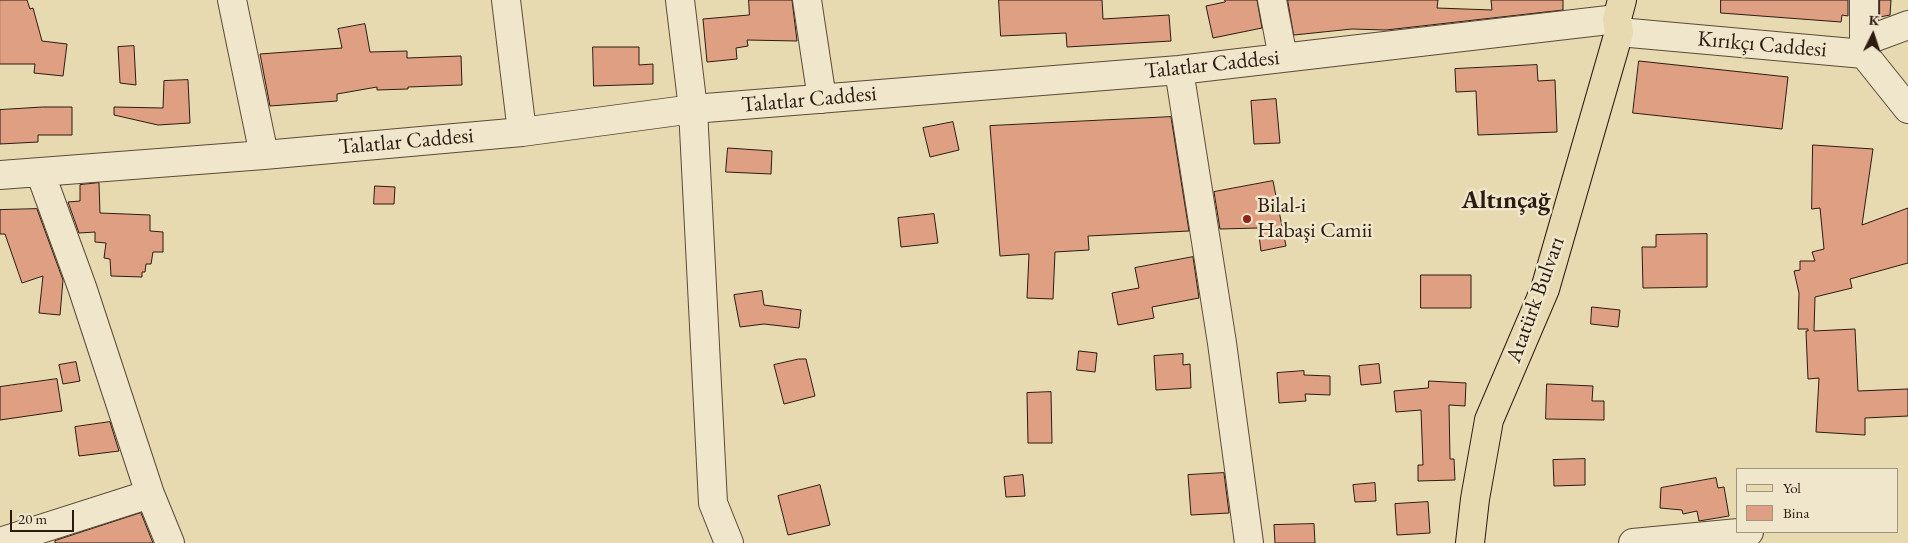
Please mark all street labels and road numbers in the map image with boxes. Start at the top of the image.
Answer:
street label: Kırıkçı Caddesi [1696,26,1828,64]
street label: Talatlar Caddesi [1143,45,1281,85]
street label: Talatlar Caddesi [740,81,878,119]
street label: Talatlar Caddesi [337,123,475,161]
street label: Atatürk Bulvarı [1501,233,1571,367]

